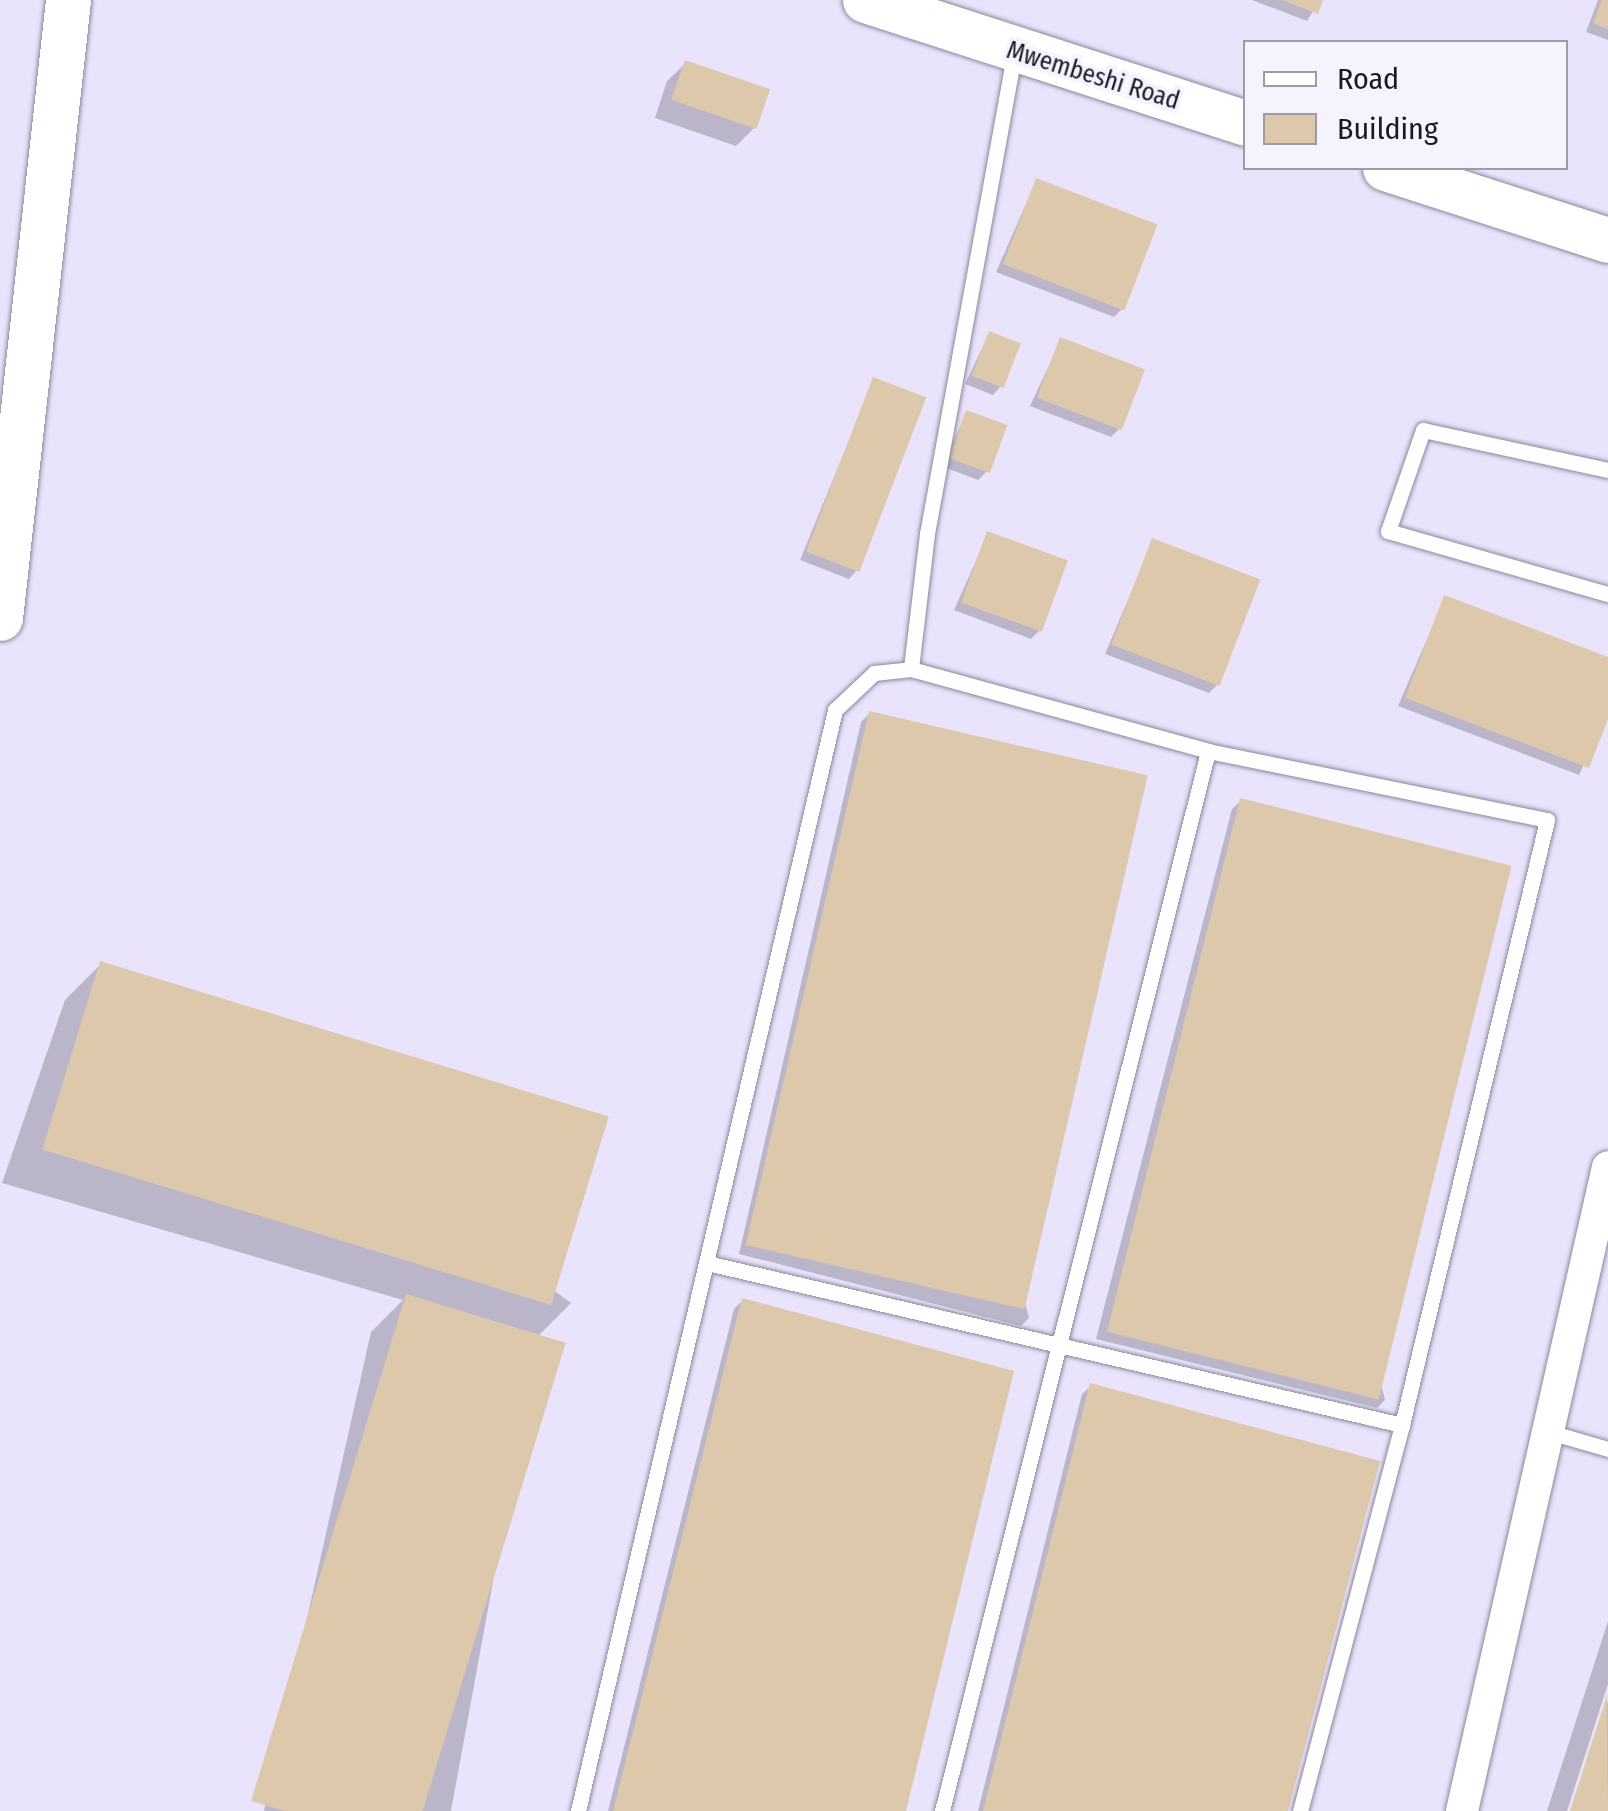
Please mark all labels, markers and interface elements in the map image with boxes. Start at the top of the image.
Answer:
street label: Mwembeshi Road [1003,35,1183,117]
legend [1243,40,1568,170]
text: Road [1337,61,1399,97]
text: Building [1337,111,1438,147]

